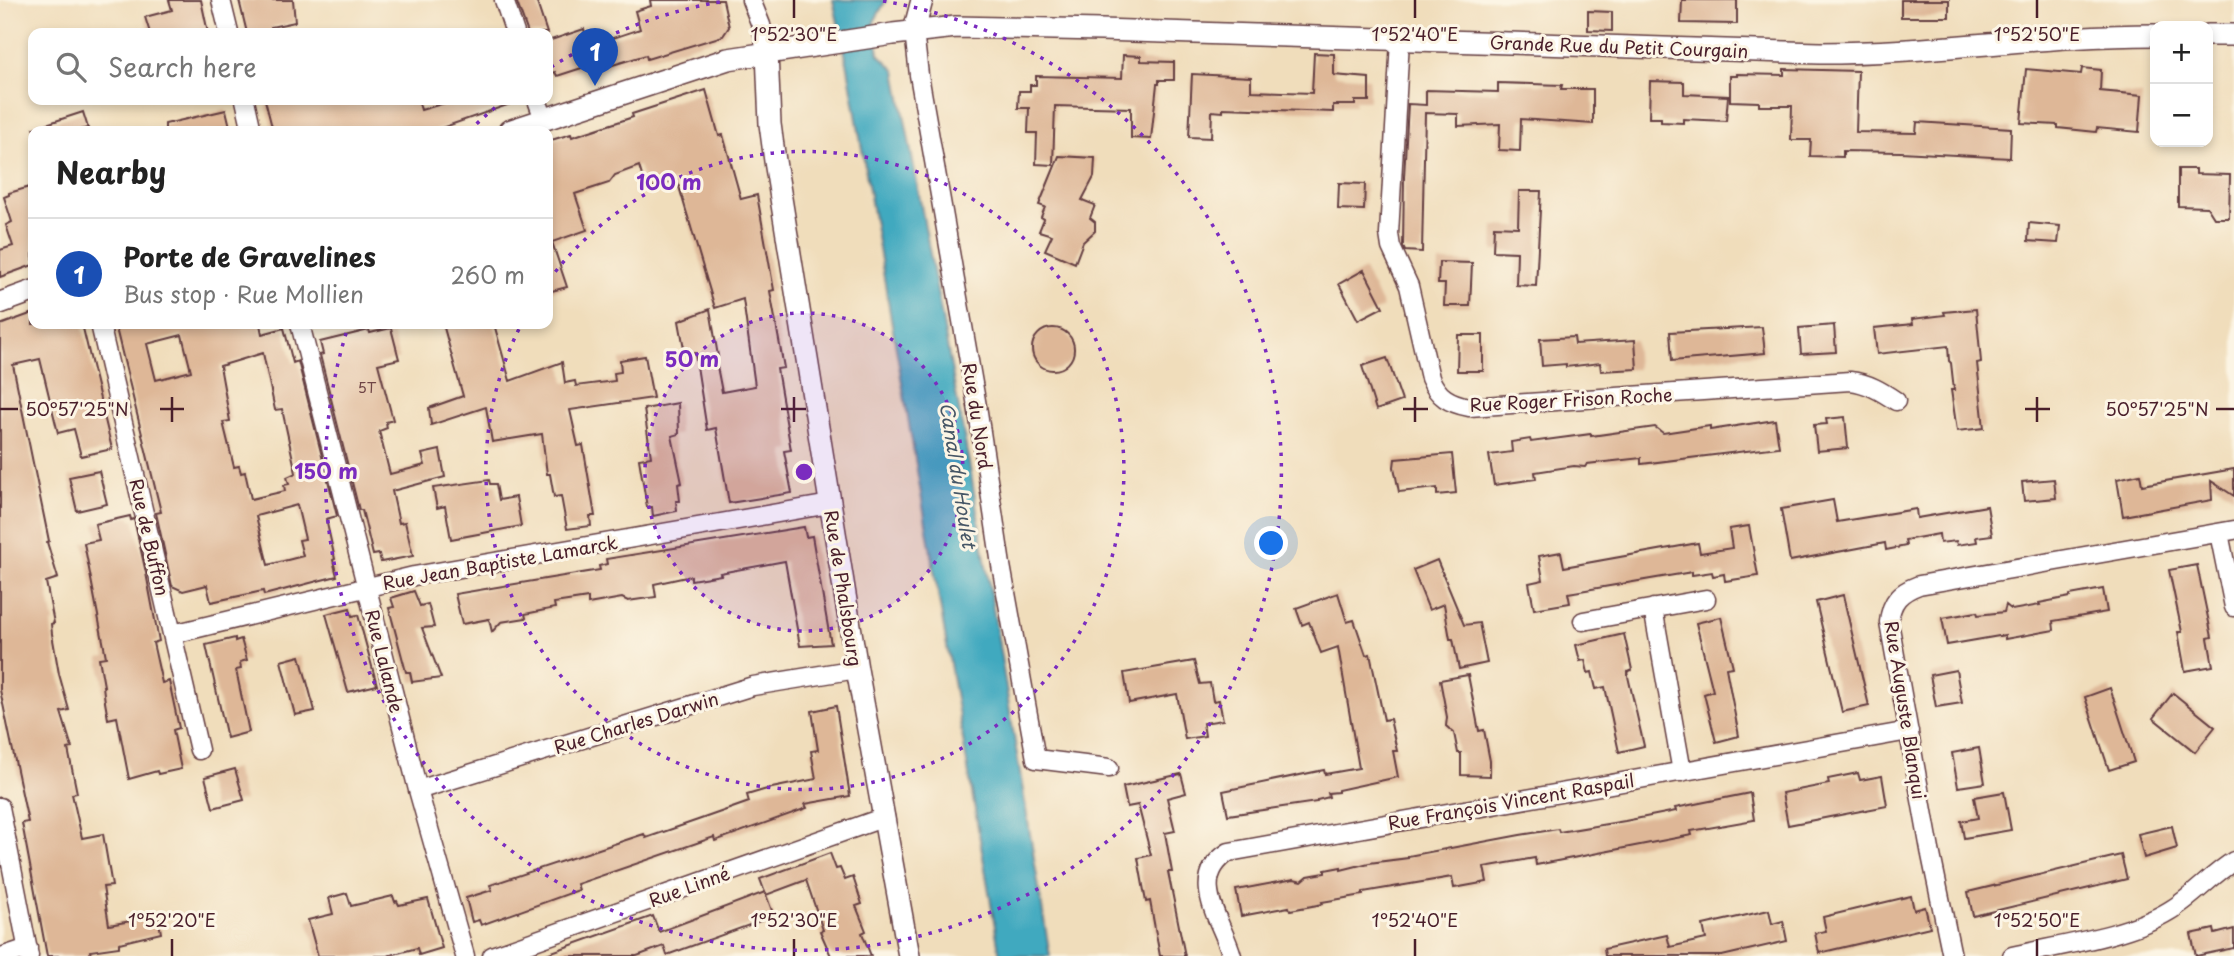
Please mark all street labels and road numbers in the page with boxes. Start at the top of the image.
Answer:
street label: Grande Rue du Petit Courgain [1489,28,1749,64]
street label: Rue du Nord [956,361,1000,471]
street label: Rue Roger Frison Roche [1469,380,1673,418]
street label: Rue de Buffon [123,476,177,598]
street label: Rue de Phalsbourg [818,508,870,668]
street label: Rue Jean Baptiste Lamarck [380,528,620,596]
street label: Rue Lalande [359,606,411,716]
street label: Rue Auguste Blanqui [1879,619,1933,801]
street label: Rue Charles Darwin [550,684,722,760]
street label: Rue François Vincent Raspail [1386,766,1636,836]
street label: Rue Linné [645,859,733,913]

